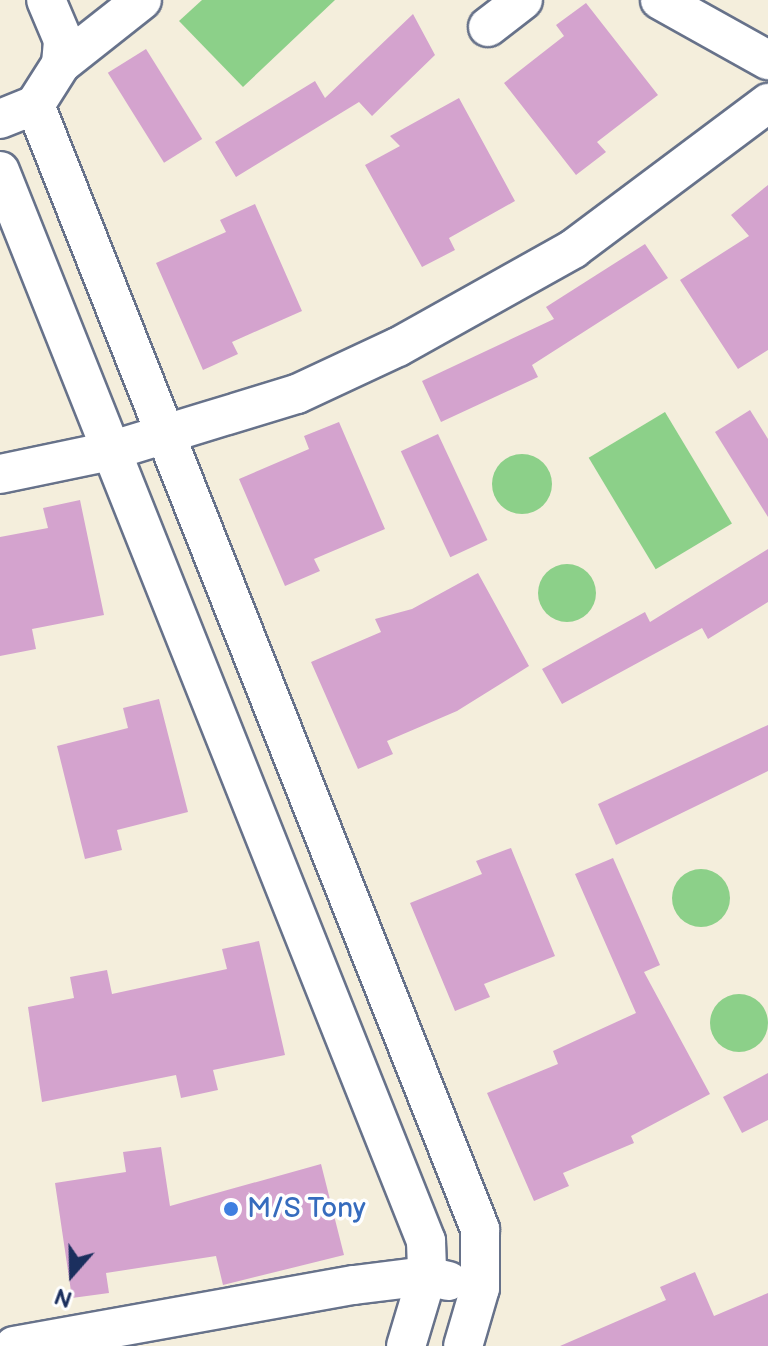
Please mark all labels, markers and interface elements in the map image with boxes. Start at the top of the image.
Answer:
place label: M/S Tony [247,1192,367,1226]
marker: M/S Tony [222,1200,240,1218]
north arrow [32,1234,112,1314]
text: N [51,1282,76,1313]

